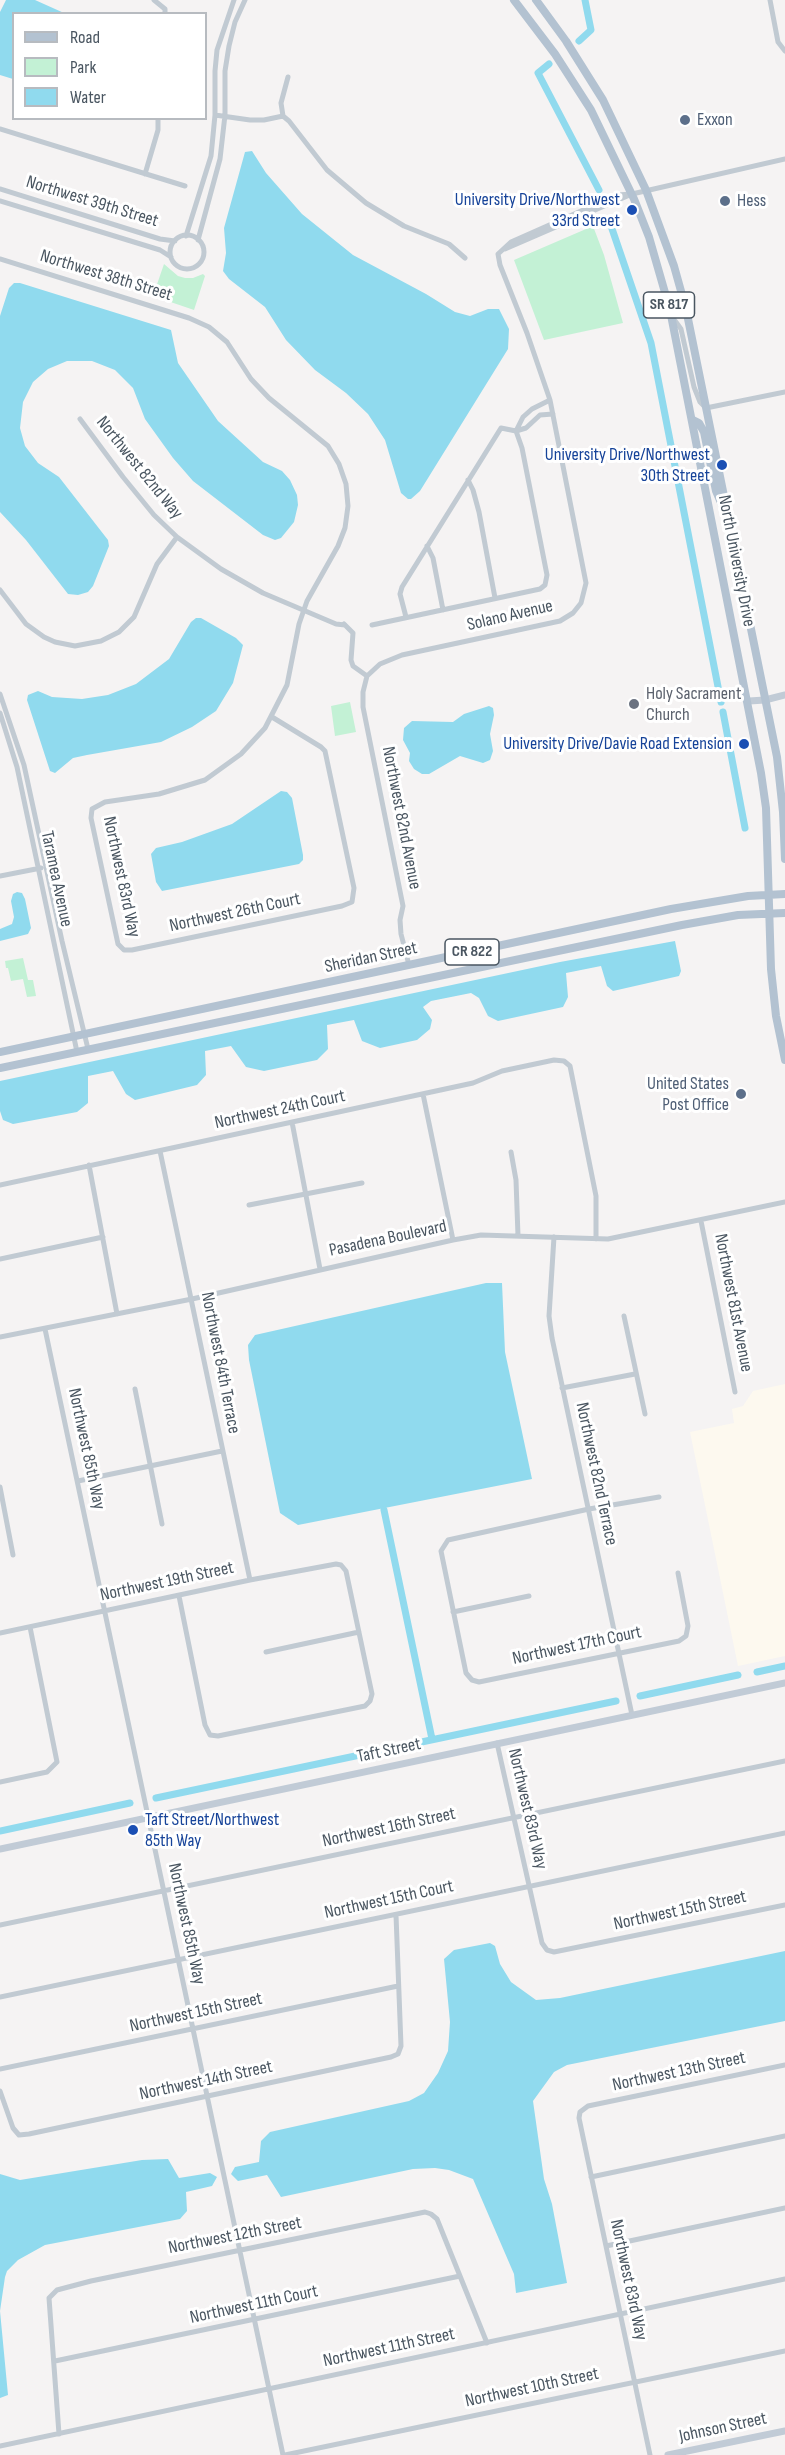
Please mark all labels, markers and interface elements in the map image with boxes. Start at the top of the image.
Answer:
legend [12,12,207,120]
text: Road [70,27,100,48]
text: Park [70,57,96,78]
text: Water [70,87,106,108]
place label: Exxon [697,109,733,131]
marker: Exxon [678,113,692,127]
street label: Northwest 39th Street [23,172,161,232]
place label: University Drive/Northwest 33rd Street [455,189,620,232]
place label: Hess [737,190,766,212]
marker: Hess [718,194,732,208]
marker: University Drive/Northwest 33rd Street [625,203,639,217]
street label: Northwest 38th Street [37,246,175,306]
road number: SR 817 [644,292,694,318]
street label: Northwest 82nd Way [91,412,187,524]
place label: University Drive/Northwest 30th Street [545,444,710,486]
marker: University Drive/Northwest 30th Street [715,458,729,472]
street label: North University Drive [713,493,759,629]
street label: Solano Avenue [465,596,555,636]
place label: Holy Sacrament Church [646,683,741,726]
marker: Holy Sacrament Church [627,697,641,711]
place label: University Drive/Davie Road Extension [503,733,732,755]
marker: University Drive/Davie Road Extension [737,737,751,751]
street label: Northwest 82nd Avenue [377,745,425,891]
street label: Northwest 83rd Way [98,815,144,939]
street label: Taramea Avenue [35,829,77,929]
street label: Northwest 26th Court [168,889,302,937]
street label: Sheridan Street [323,938,419,978]
road number: CR 822 [445,939,499,965]
place label: United States Post Office [647,1073,729,1116]
street label: Northwest 24th Court [213,1086,347,1134]
marker: United States Post Office [734,1087,748,1101]
street label: Pasadena Boulevard [327,1216,449,1262]
street label: Northwest 81st Avenue [709,1232,757,1374]
street label: Northwest 84th Terrace [196,1290,244,1436]
street label: Northwest 85th Way [63,1386,109,1512]
street label: Northwest 82nd Terrace [570,1401,622,1547]
street label: Northwest 19th Street [98,1557,236,1607]
street label: Northwest 17th Court [510,1622,644,1670]
street label: Taft Street [355,1734,423,1768]
street label: Northwest 83rd Way [503,1747,551,1871]
street label: Northwest 16th Street [320,1803,458,1853]
place label: Taft Street/Northwest 85th Way [145,1809,279,1852]
marker: Taft Street/Northwest 85th Way [126,1823,140,1837]
street label: Northwest 85th Way [163,1861,209,1987]
street label: Northwest 15th Court [323,1876,455,1924]
street label: Northwest 15th Street [612,1886,748,1936]
street label: Northwest 15th Street [128,1988,264,2038]
street label: Northwest 13th Street [611,2047,747,2097]
street label: Northwest 14th Street [138,2056,274,2106]
street label: Northwest 12th Street [167,2212,303,2260]
street label: Northwest 83rd Way [605,2218,651,2342]
street label: Northwest 11th Court [188,2281,320,2329]
street label: Northwest 11th Street [321,2324,457,2372]
street label: Northwest 10th Street [463,2363,601,2413]
street label: Johnson Street [677,2408,769,2448]

